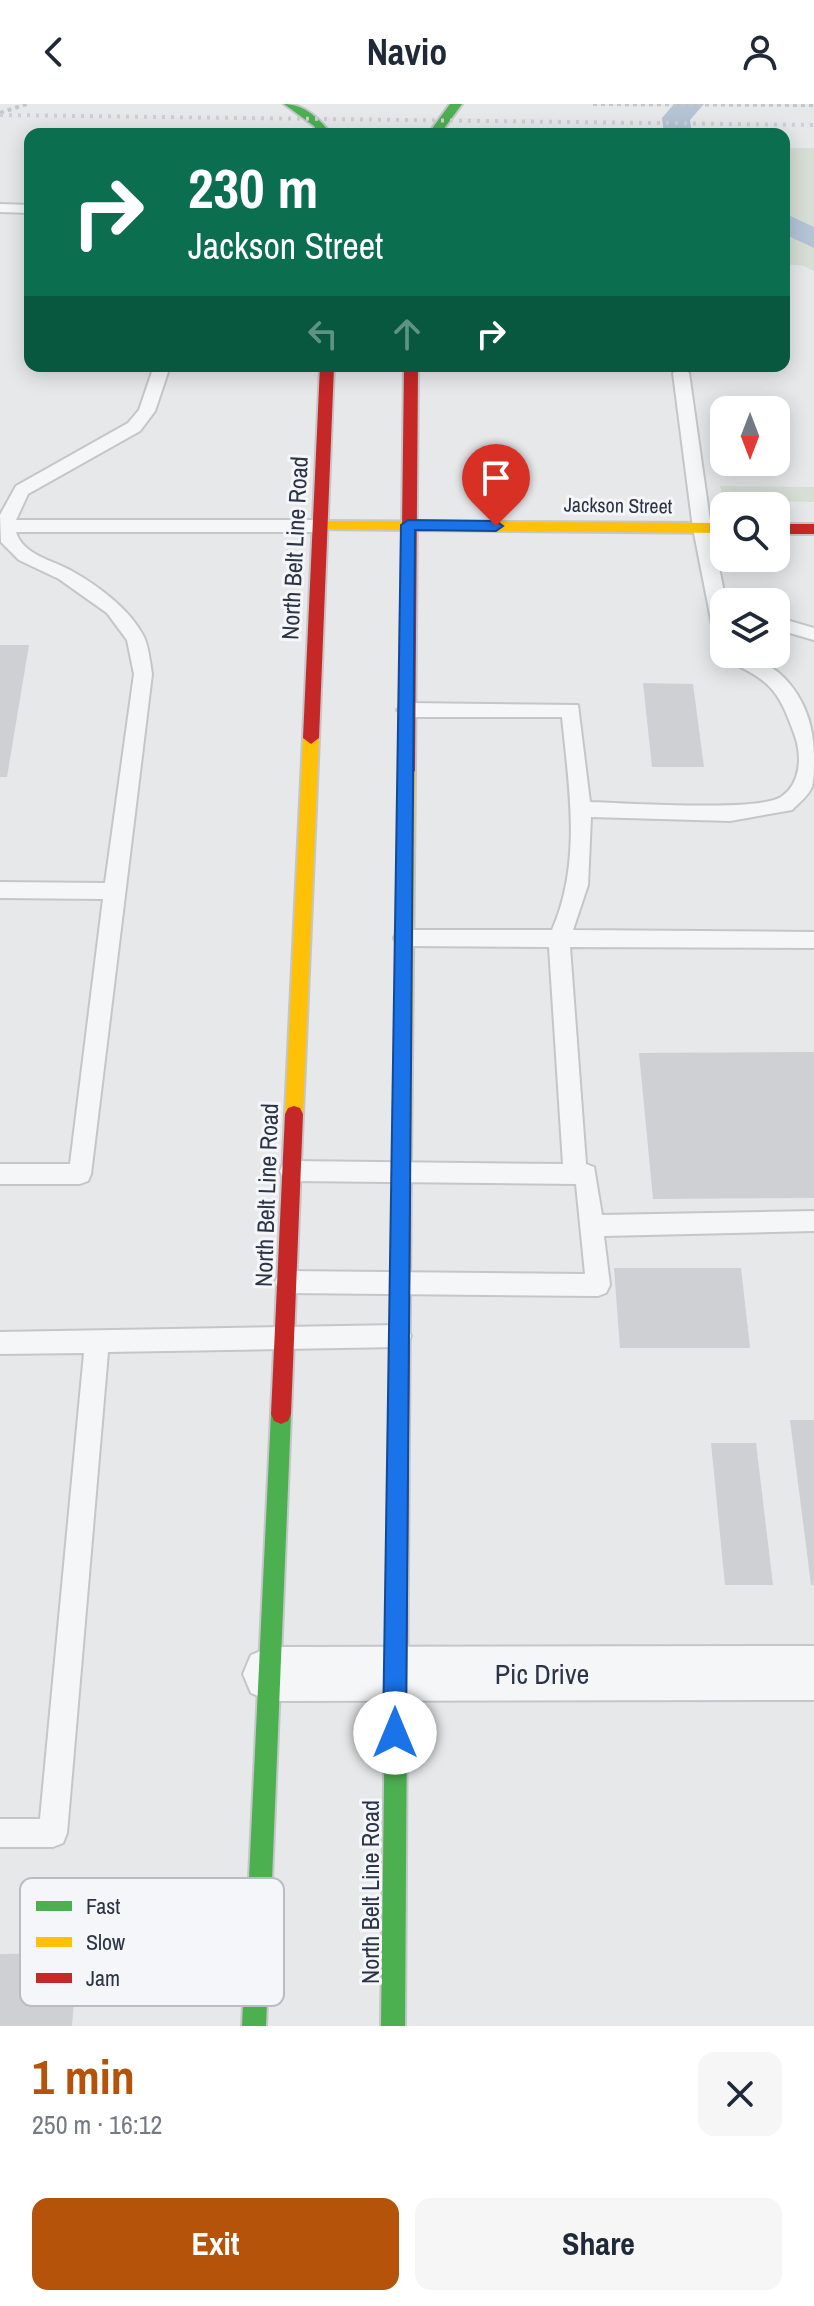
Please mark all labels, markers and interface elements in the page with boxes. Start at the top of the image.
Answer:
text: Navio [367,28,447,76]
icon: back [32,30,76,74]
icon: person [738,30,782,74]
text: 230 m [188,150,318,225]
icon: right [56,160,160,264]
text: Jackson Street [188,222,383,270]
icon: left [301,312,345,356]
icon: ahead [385,312,429,356]
icon: right [469,312,513,356]
north arrow [710,396,790,476]
map controls [710,396,790,668]
pin [462,444,530,526]
street label: North Belt Line Road [273,455,315,641]
icon: arrive [474,456,518,500]
street label: Jackson Street [564,491,673,519]
button: search [710,492,790,572]
button: layers [710,588,790,668]
street label: North Belt Line Road [247,1103,285,1287]
street label: Pic Drive [495,1655,589,1693]
position arrow [353,1691,437,1775]
street label: North Belt Line Road [354,1800,386,1984]
legend [20,1878,284,2006]
text: Fast [86,1891,120,1921]
text: Slow [86,1927,125,1957]
text: Jam [86,1963,120,1993]
text: 1 min [32,2044,135,2109]
button: close [698,2052,782,2136]
text: 250 m · 16:12 [32,2107,162,2142]
button: Exit [32,2198,399,2290]
button: Share [415,2198,782,2290]

